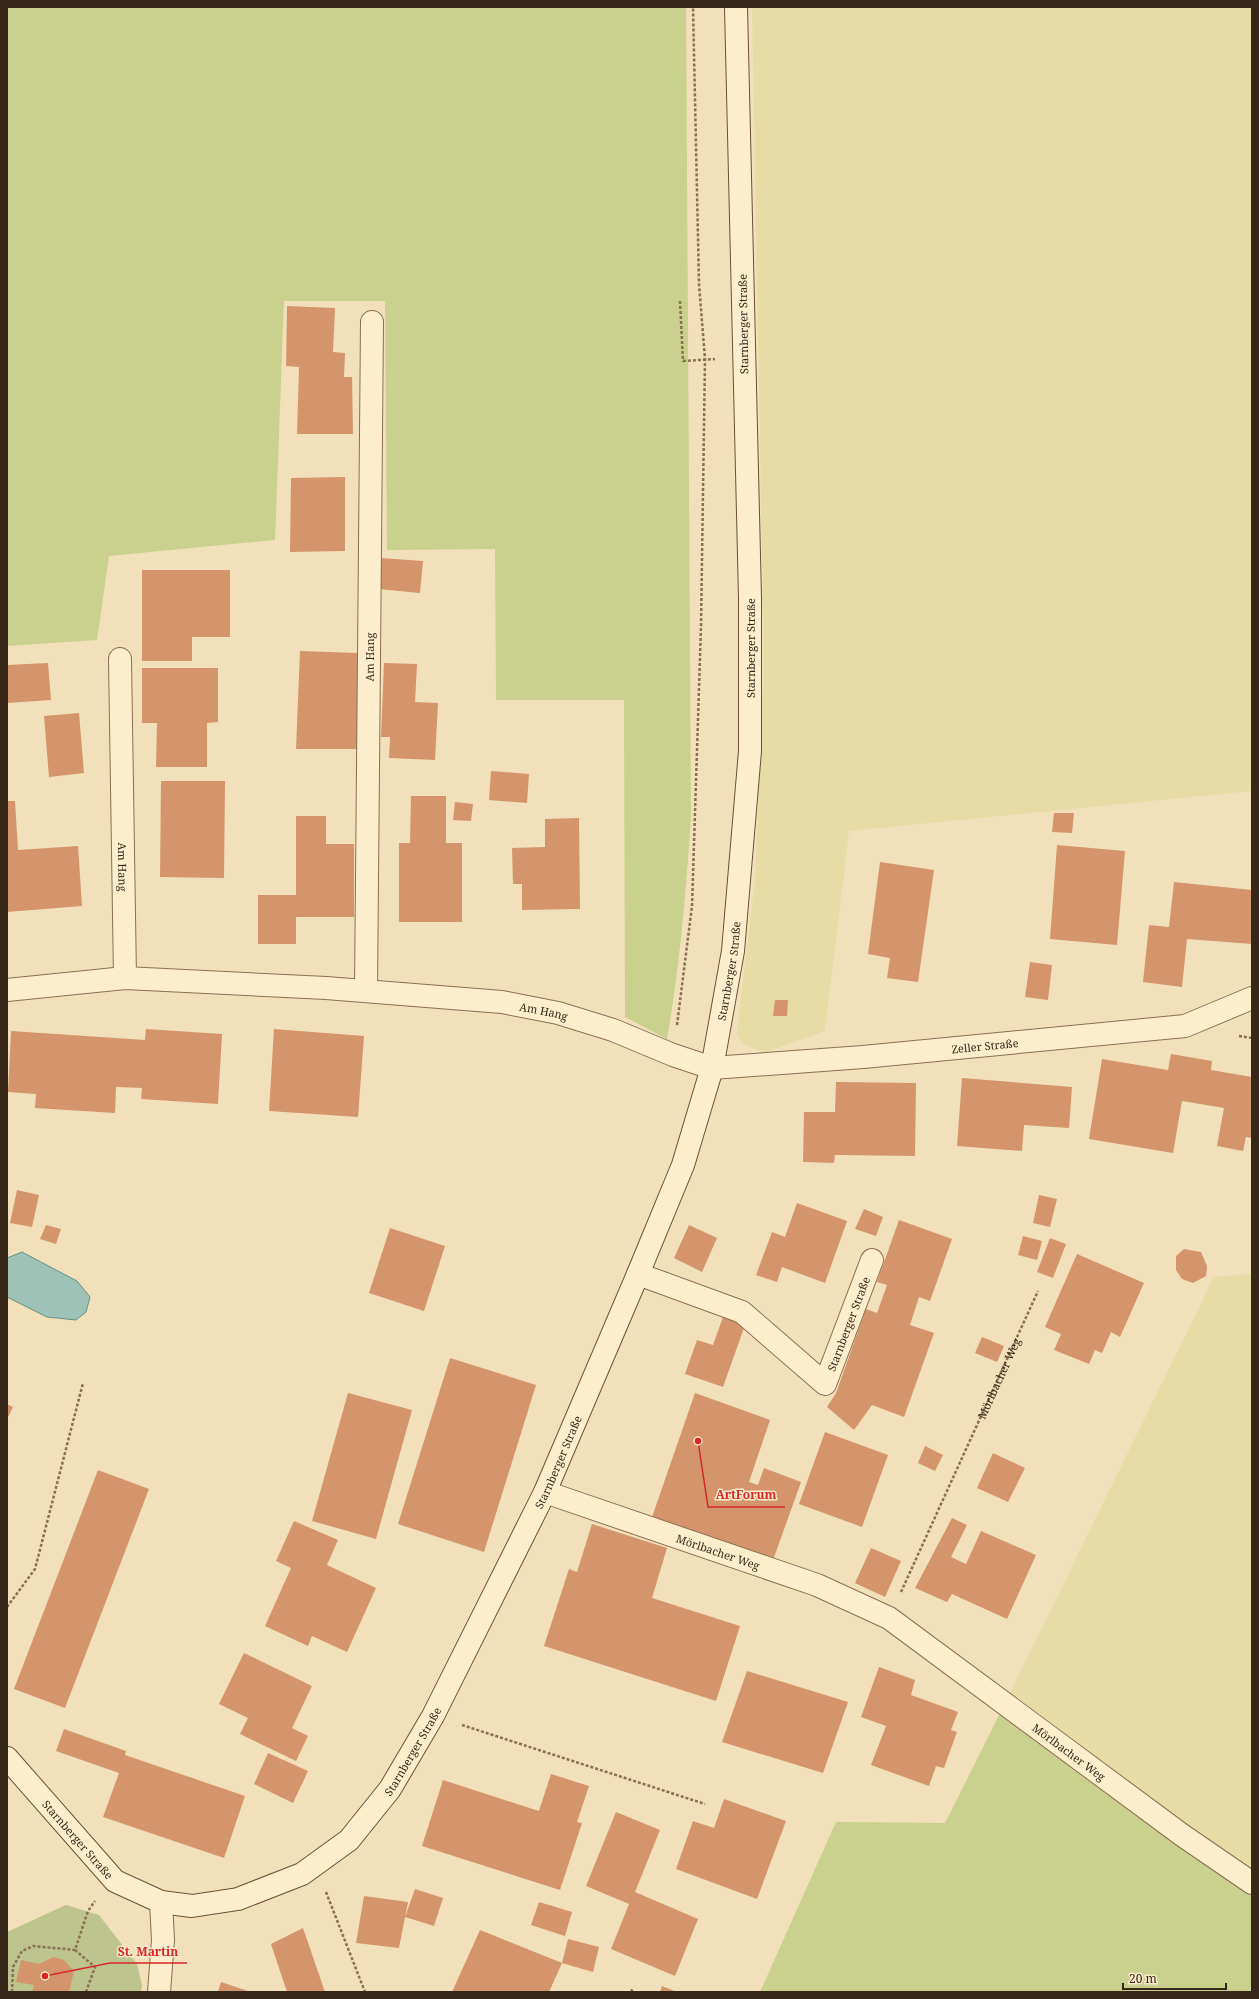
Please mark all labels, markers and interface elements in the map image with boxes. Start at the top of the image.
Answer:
street label: Starnberger Straße [735,274,751,374]
street label: Starnberger Straße [743,598,758,698]
street label: Am Hang [361,632,377,682]
street label: Am Hang [115,842,131,892]
street label: Starnberger Straße [713,921,743,1022]
street label: Am Hang [518,998,570,1023]
street label: Zeller Straße [951,1035,1019,1056]
street label: Starnberger Straße [823,1274,873,1373]
street label: Mörlbacher Weg [973,1335,1023,1421]
street label: Starnberger Straße [531,1413,584,1511]
callout: ArtForum [708,1483,785,1507]
text: ArtForum [716,1486,776,1503]
street label: Mörlbacher Weg [674,1530,762,1572]
street label: Starnberger Straße [380,1704,444,1799]
street label: Mörlbacher Weg [1030,1720,1109,1784]
street label: Starnberger Straße [40,1797,117,1882]
callout: St. Martin [110,1939,187,1963]
text: St. Martin [118,1943,178,1960]
scale bar [1123,1965,1226,1991]
text: 20 m [1129,1970,1157,1987]

